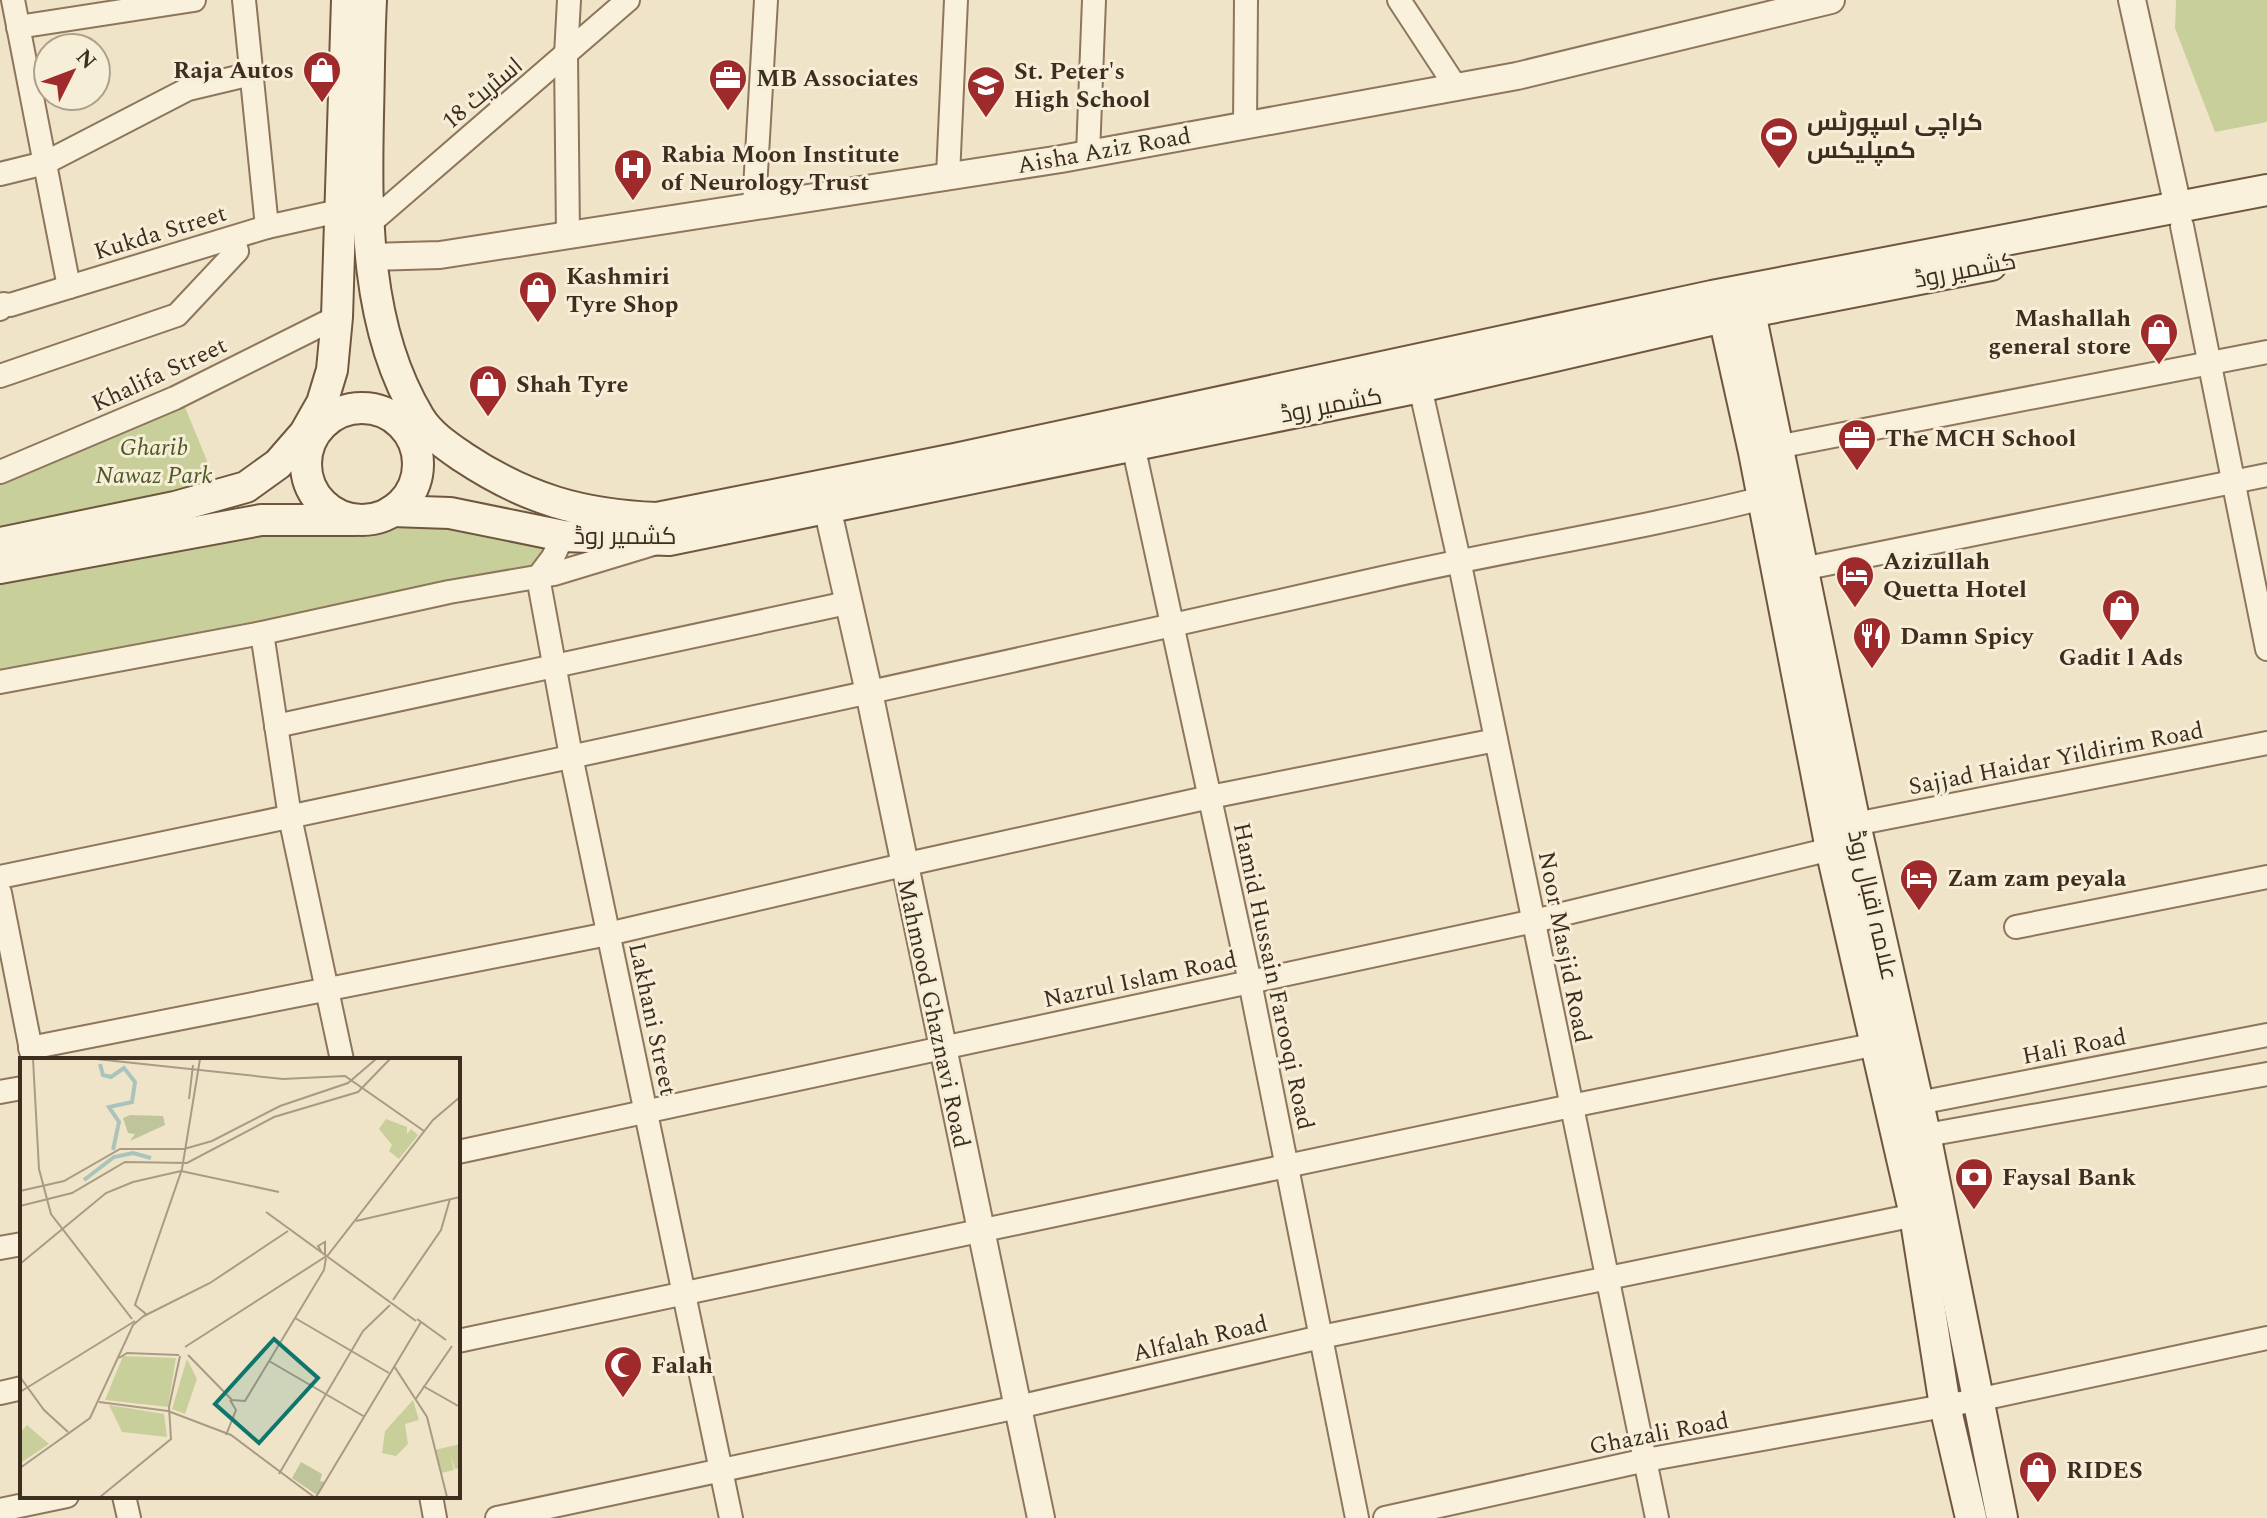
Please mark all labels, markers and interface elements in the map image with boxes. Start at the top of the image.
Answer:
north arrow [32,32,112,112]
text: N [67,42,104,77]
shop icon: Raja Autos [301,49,343,104]
street label: اسٹریٹ 18 [434,49,531,139]
place label: Raja Autos [173,53,294,89]
place label: St. Peter's High School [1014,54,1151,118]
office icon: MB Associates [707,57,749,112]
place label: MB Associates [756,61,919,97]
school or university icon: St. Peter's High School [965,64,1007,119]
place label: کراچی اسپورٹس کمپلیکس [1807,105,1983,169]
sports icon: کراچی اسپورٹس کمپلیکس [1758,115,1800,170]
street label: Aisha Aziz Road [1015,118,1194,184]
place label: Rabia Moon Institute of Neurology Trust [661,137,899,201]
hospital icon: Rabia Moon Institute of Neurology Trust [612,147,654,202]
street label: Kukda Street [90,196,231,270]
street label: کشمیر روڈ [1911,243,2019,298]
place label: Kashmiri Tyre Shop [566,259,678,323]
shop icon: Kashmiri Tyre Shop [517,269,559,324]
place label: Mashallah general store [1988,301,2131,365]
shop icon: Mashallah general store [2138,311,2180,366]
street label: Khalifa Street [86,328,233,422]
shop icon: Shah Tyre [467,363,509,418]
place label: Shah Tyre [516,367,628,403]
street label: کشمیر روڈ [1277,378,1385,433]
office icon: The MCH School [1836,417,1878,472]
place label: The MCH School [1885,421,2076,457]
park label: Gharib Nawaz Park [95,430,213,494]
street label: کشمیر روڈ [573,519,677,555]
place label: Azizullah Quetta Hotel [1883,544,2027,608]
hotel icon: Azizullah Quetta Hotel [1834,554,1876,609]
shop icon: Gadit l Ads [2100,587,2142,642]
restaurant icon: Damn Spicy [1851,615,1893,670]
place label: Damn Spicy [1900,619,2035,655]
place label: Gadit l Ads [2059,640,2183,676]
street label: Sajjad Haidar Yildirim Road [1906,713,2207,805]
street label: Hamid Hussain Farooqi Road [1223,819,1323,1133]
street label: علامہ اقبال روڈ [1837,826,1907,984]
street label: Noor Masjid Road [1528,848,1600,1046]
hotel icon: Zam zam peyala [1898,857,1940,912]
place label: Zam zam peyala [1947,861,2127,897]
street label: Mahmood Ghaznavi Road [887,875,979,1151]
street label: Lakhani Street [618,939,686,1099]
street label: Nazrul Islam Road [1040,942,1240,1018]
street label: Hali Road [2019,1019,2130,1075]
inset map [20,1058,460,1498]
bank icon: Faysal Bank [1953,1156,1995,1211]
place label: Faysal Bank [2002,1160,2137,1196]
street label: Alfalah Road [1129,1306,1271,1372]
mosque icon: Falah [602,1344,644,1399]
place label: Falah [651,1348,713,1384]
street label: Ghazali Road [1586,1403,1732,1465]
shop icon: RIDES [2017,1449,2059,1504]
place label: RIDES [2066,1453,2143,1489]

